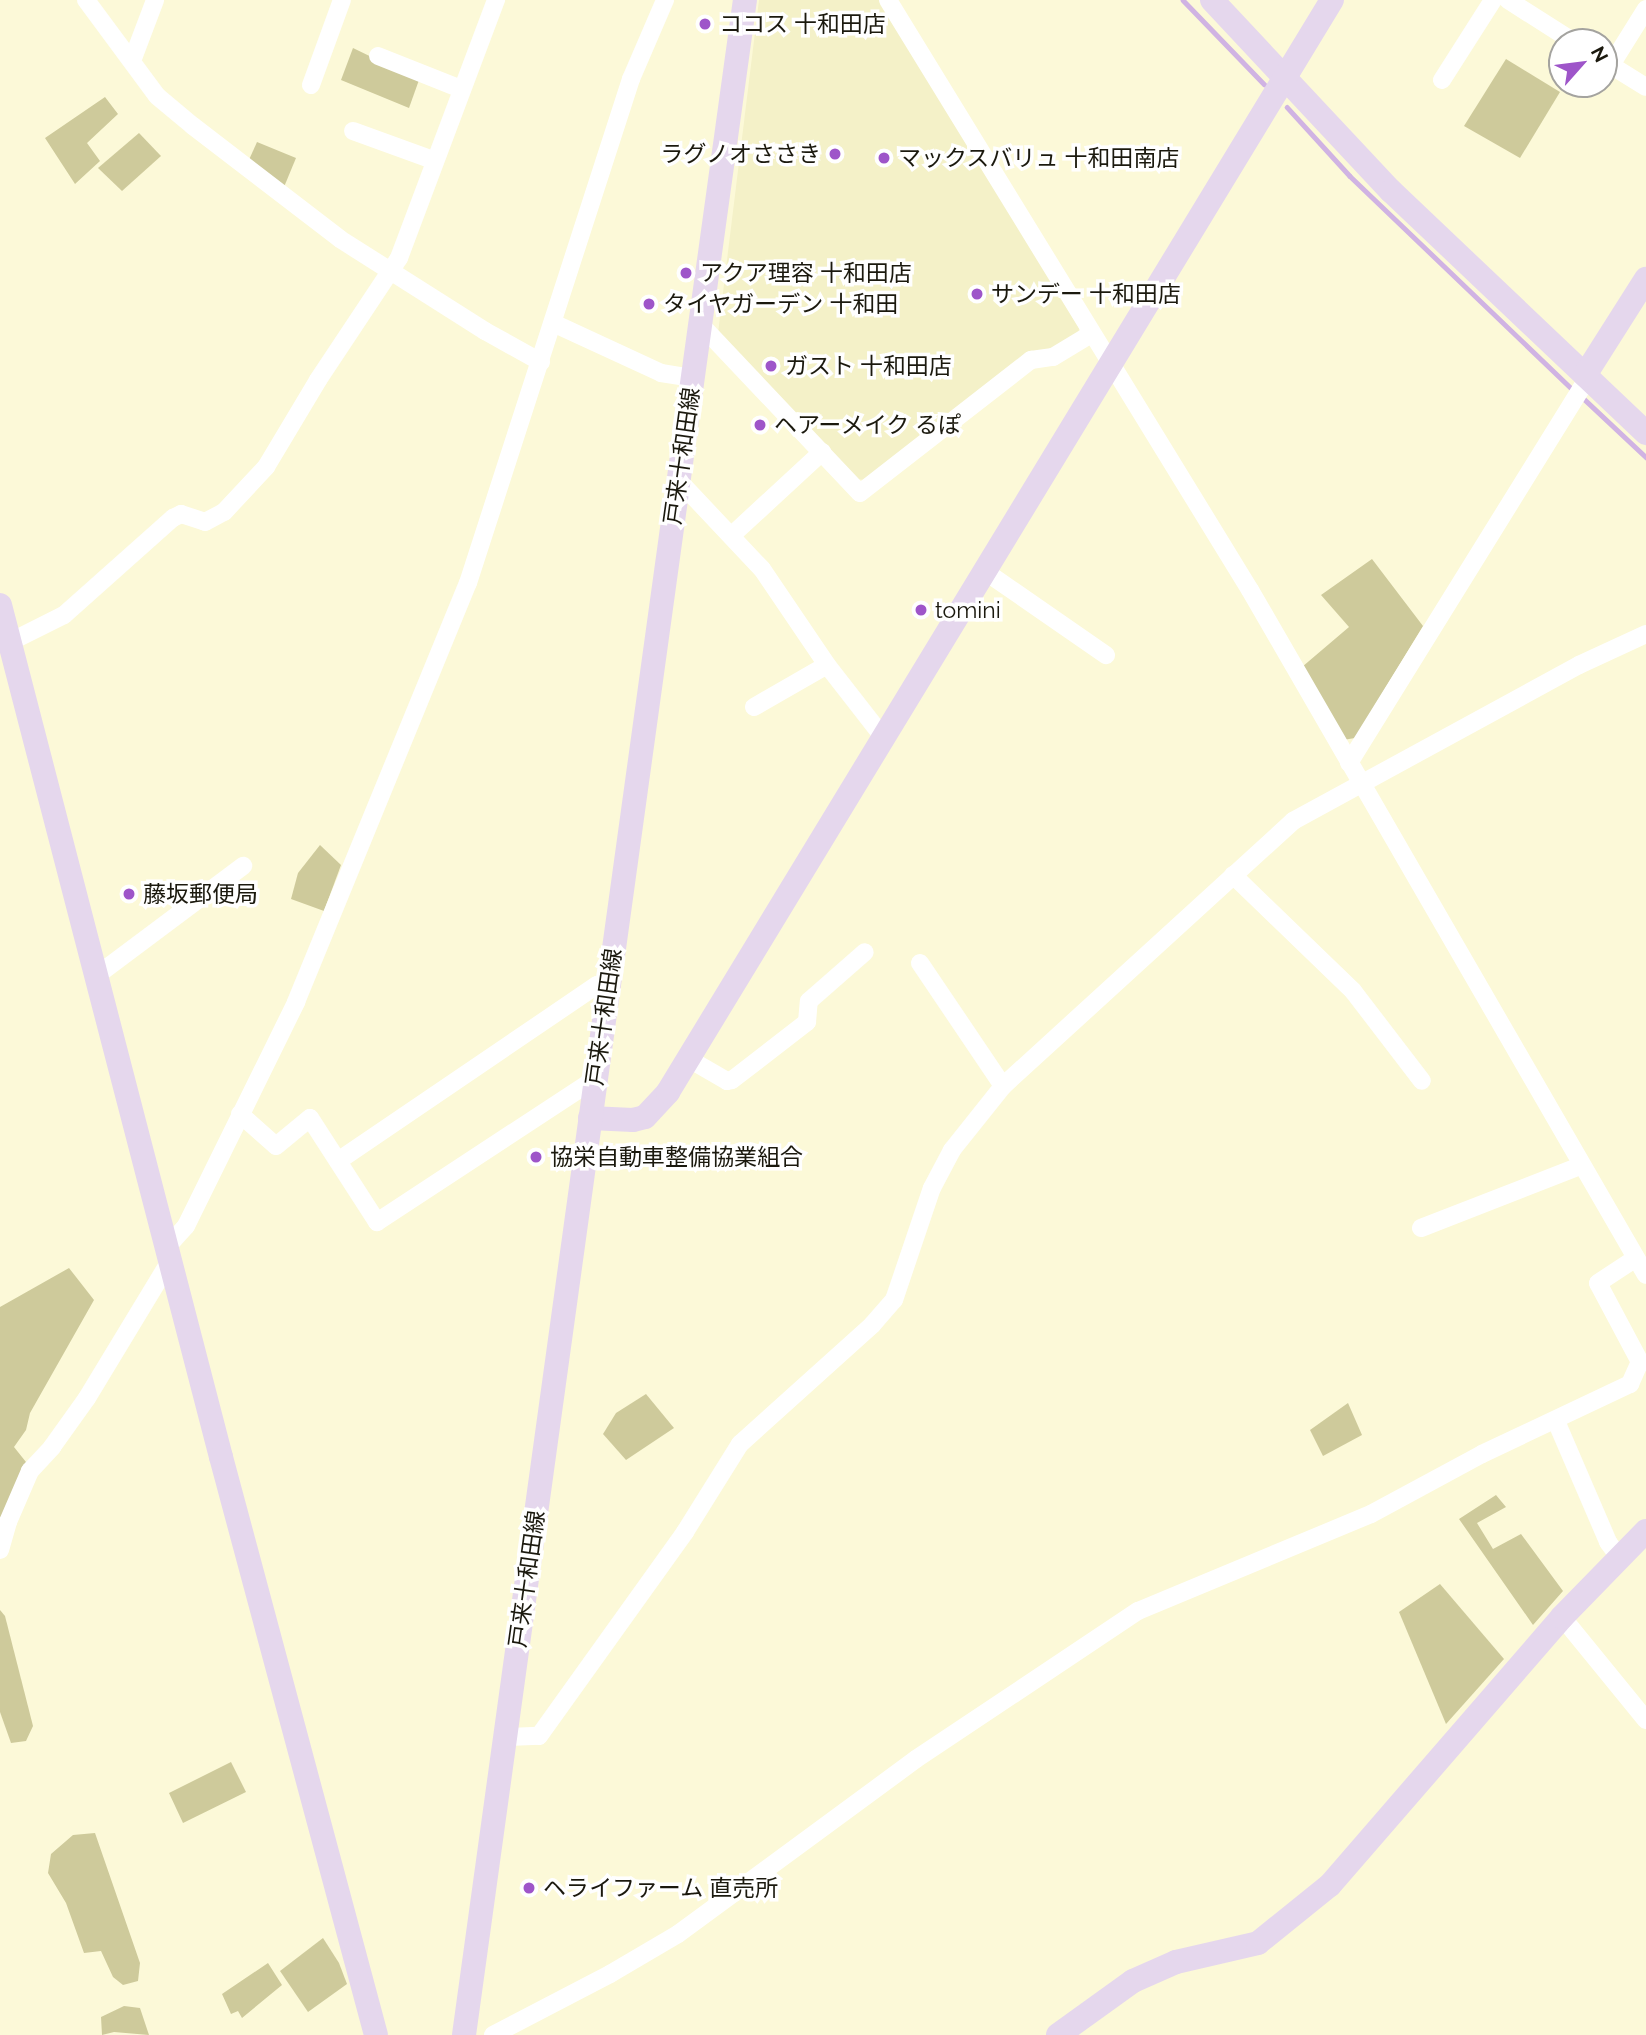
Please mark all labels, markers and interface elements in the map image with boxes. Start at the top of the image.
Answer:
place label: ココス 十和田店 [719,10,886,38]
marker: ココス 十和田店 [697,16,713,32]
north arrow [1548,28,1618,98]
text: N [1587,43,1613,66]
place label: ラグノオささき [660,140,821,168]
place label: マックスバリュ 十和田南店 [898,144,1180,172]
marker: ラグノオささき [827,146,843,162]
marker: マックスバリュ 十和田南店 [876,150,892,166]
place label: アクア理容 十和田店 [700,259,913,287]
marker: アクア理容 十和田店 [678,265,694,281]
place label: サンデー 十和田店 [991,280,1181,308]
marker: サンデー 十和田店 [969,286,985,302]
place label: タイヤガーデン 十和田 [663,290,899,318]
marker: タイヤガーデン 十和田 [641,296,657,312]
place label: ガスト 十和田店 [785,352,952,380]
marker: ガスト 十和田店 [763,358,779,374]
street label: 戸来十和田線 [659,386,705,526]
place label: ヘアーメイク るぽ [774,411,962,439]
marker: ヘアーメイク るぽ [752,417,768,433]
place label: tomini [935,596,1001,624]
marker: tomini [913,602,929,618]
place label: 藤坂郵便局 [143,880,258,908]
marker: 藤坂郵便局 [121,886,137,902]
street label: 戸来十和田線 [581,947,627,1087]
place label: 協栄自動車整備協業組合 [550,1143,803,1171]
marker: 協栄自動車整備協業組合 [528,1149,544,1165]
street label: 戸来十和田線 [504,1509,550,1649]
place label: ヘライファーム 直売所 [543,1874,779,1902]
marker: ヘライファーム 直売所 [521,1880,537,1896]

